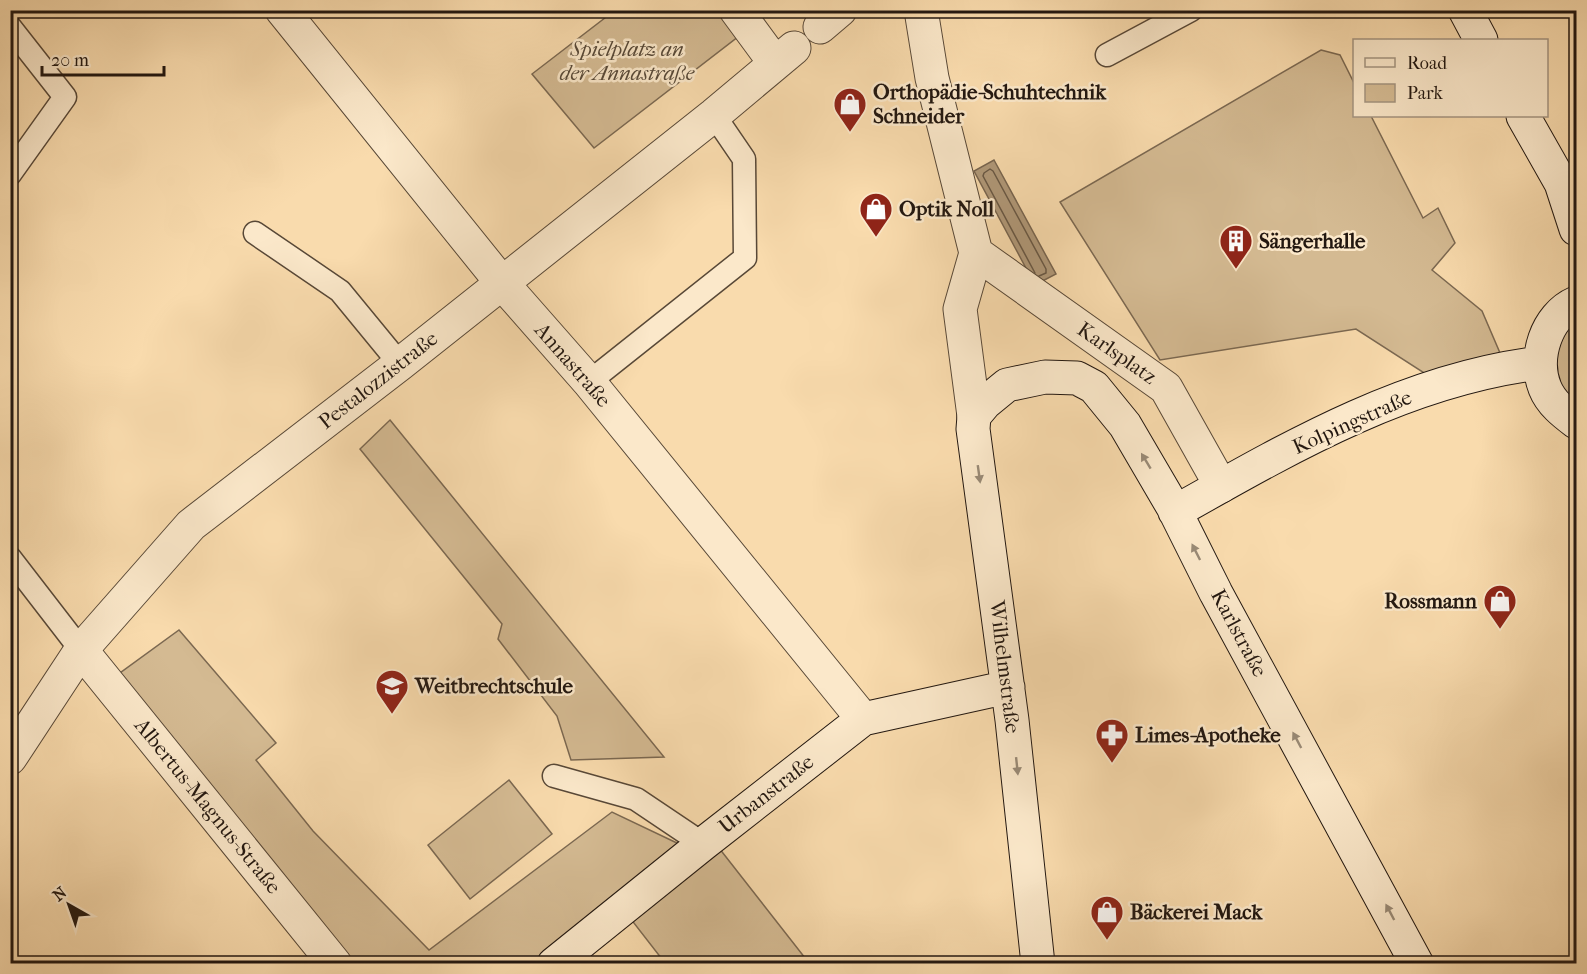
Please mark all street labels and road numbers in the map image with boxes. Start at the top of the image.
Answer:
street label: Annastraße [529,317,616,412]
street label: Karlsplatz [1073,317,1161,389]
street label: Pestalozzistraße [314,326,442,434]
street label: Kolpingstraße [1289,385,1415,459]
street label: Karlstraße [1206,585,1272,681]
street label: Wilhelmstraße [985,598,1025,735]
street label: Albertus-Magnus-Straße [129,713,286,898]
street label: Urbanstraße [714,749,818,839]

